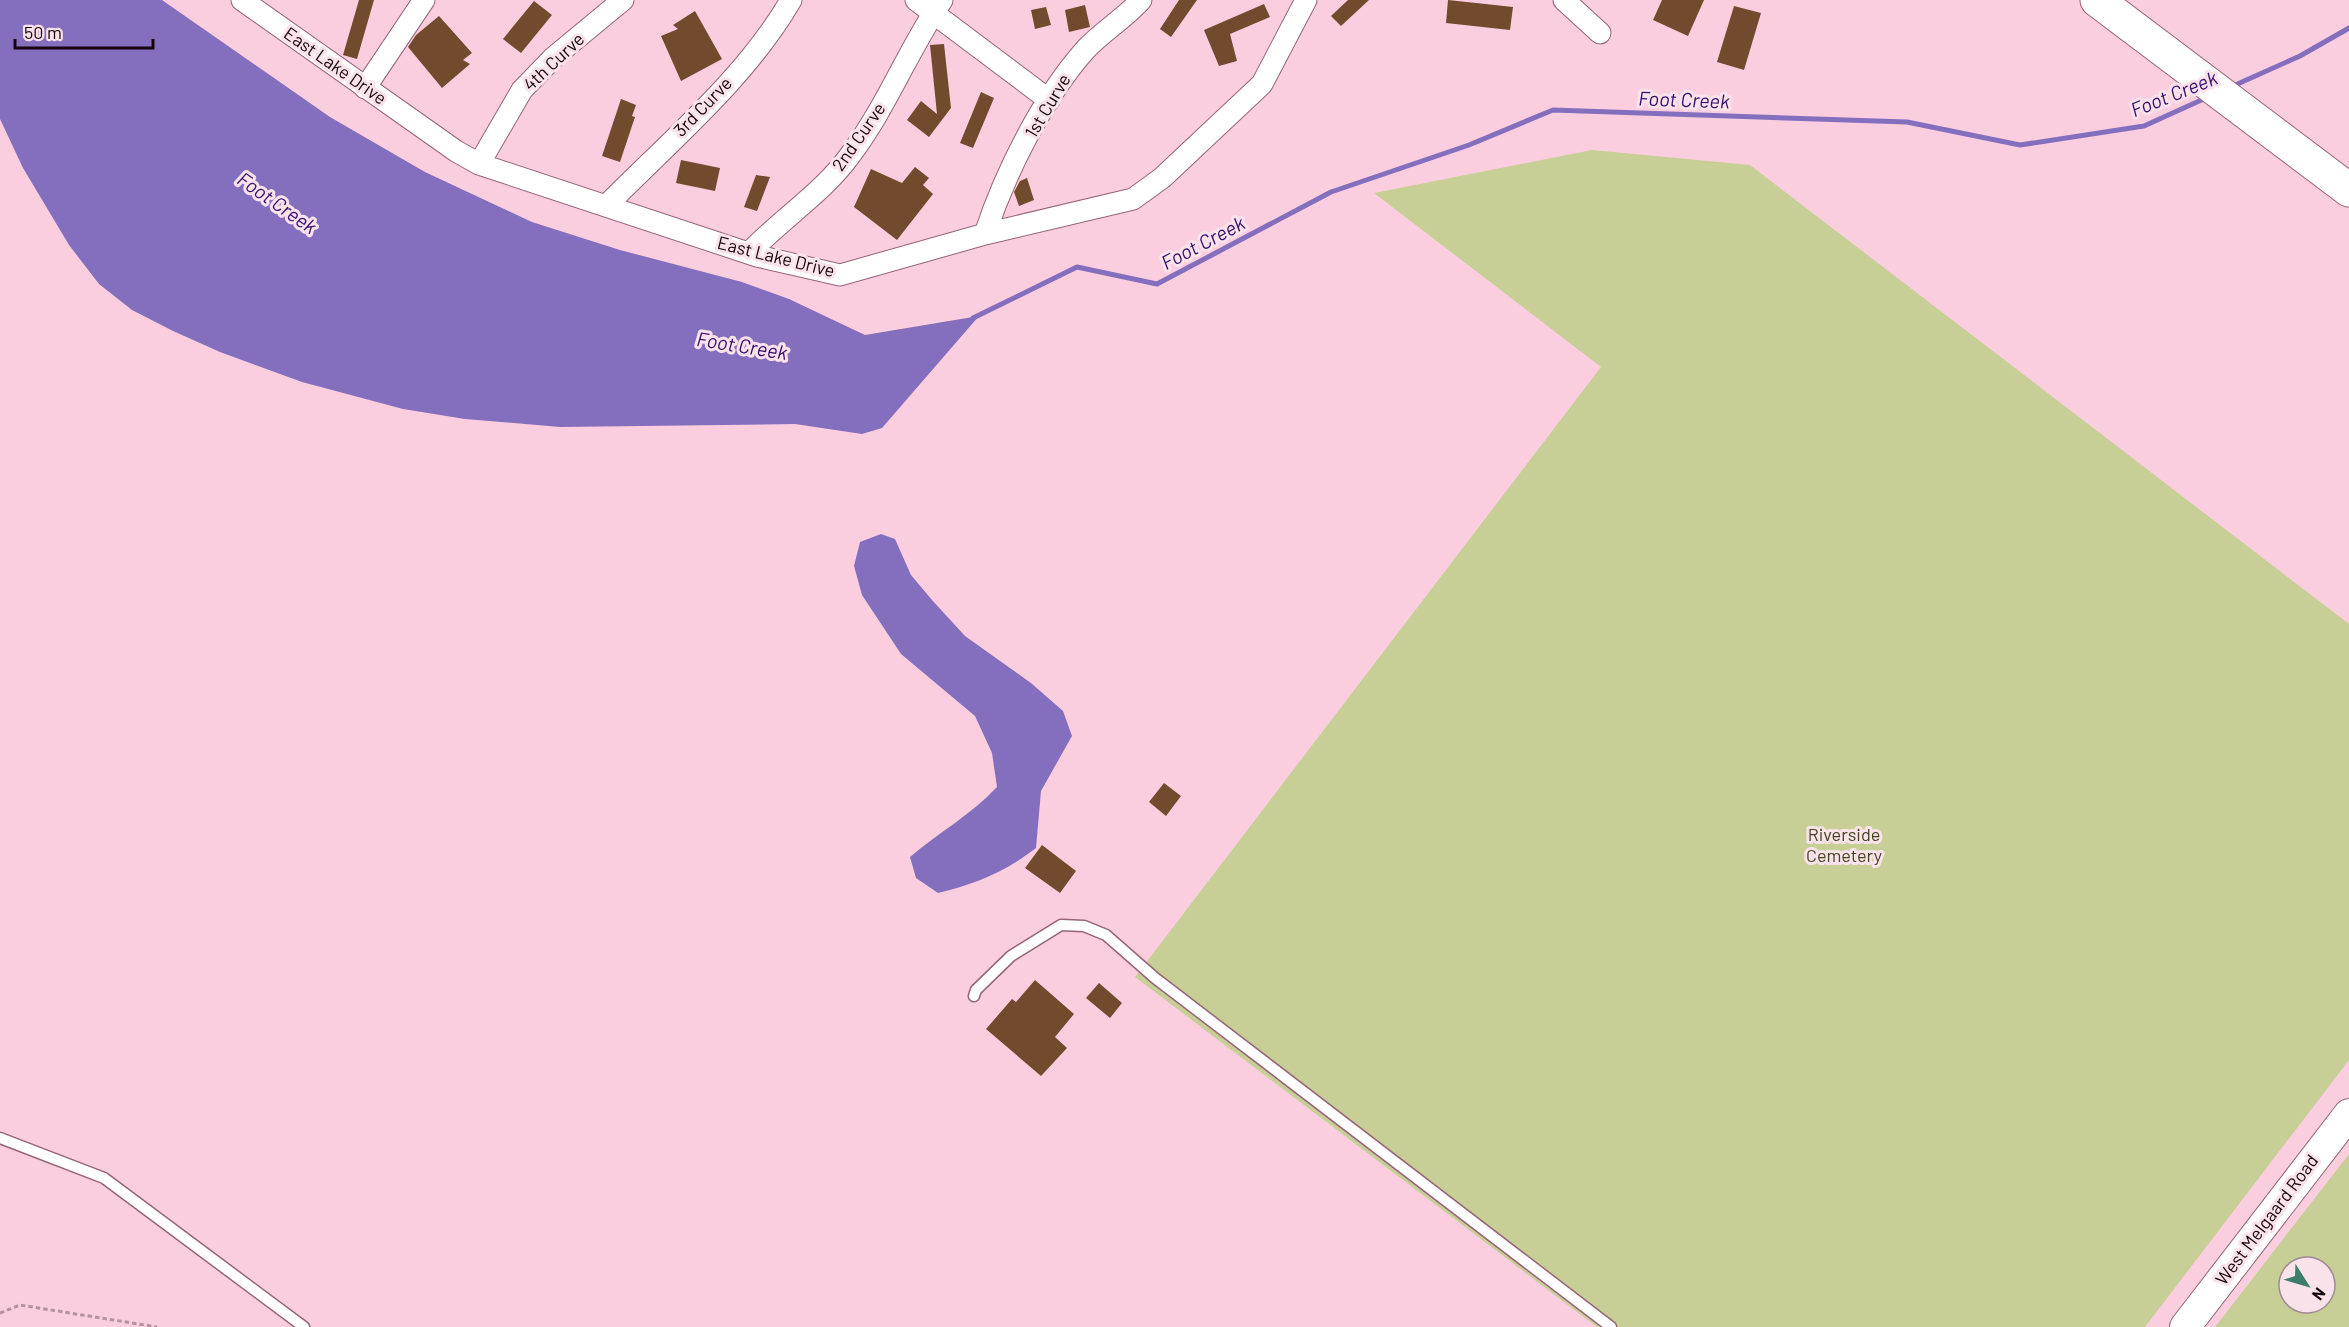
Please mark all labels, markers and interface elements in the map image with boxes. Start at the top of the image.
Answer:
scale bar [15,12,153,50]
text: 50 m [24,21,62,43]
street label: East Lake Drive [280,22,391,109]
street label: 4th Curve [518,28,588,95]
water label: Foot Creek [2127,65,2221,121]
street label: 1st Curve [1020,70,1075,141]
street label: 3rd Curve [668,72,736,141]
water label: Foot Creek [1638,85,1730,113]
street label: 2nd Curve [827,98,890,175]
water label: Foot Creek [233,166,322,238]
water label: Foot Creek [1157,210,1249,274]
street label: East Lake Drive [715,231,837,281]
water label: Foot Creek [695,326,789,364]
park label: Riverside Cemetery [1806,823,1882,866]
street label: West Melgaard Road [2210,1150,2322,1289]
north arrow [2277,1255,2337,1315]
text: N [2309,1284,2330,1304]

